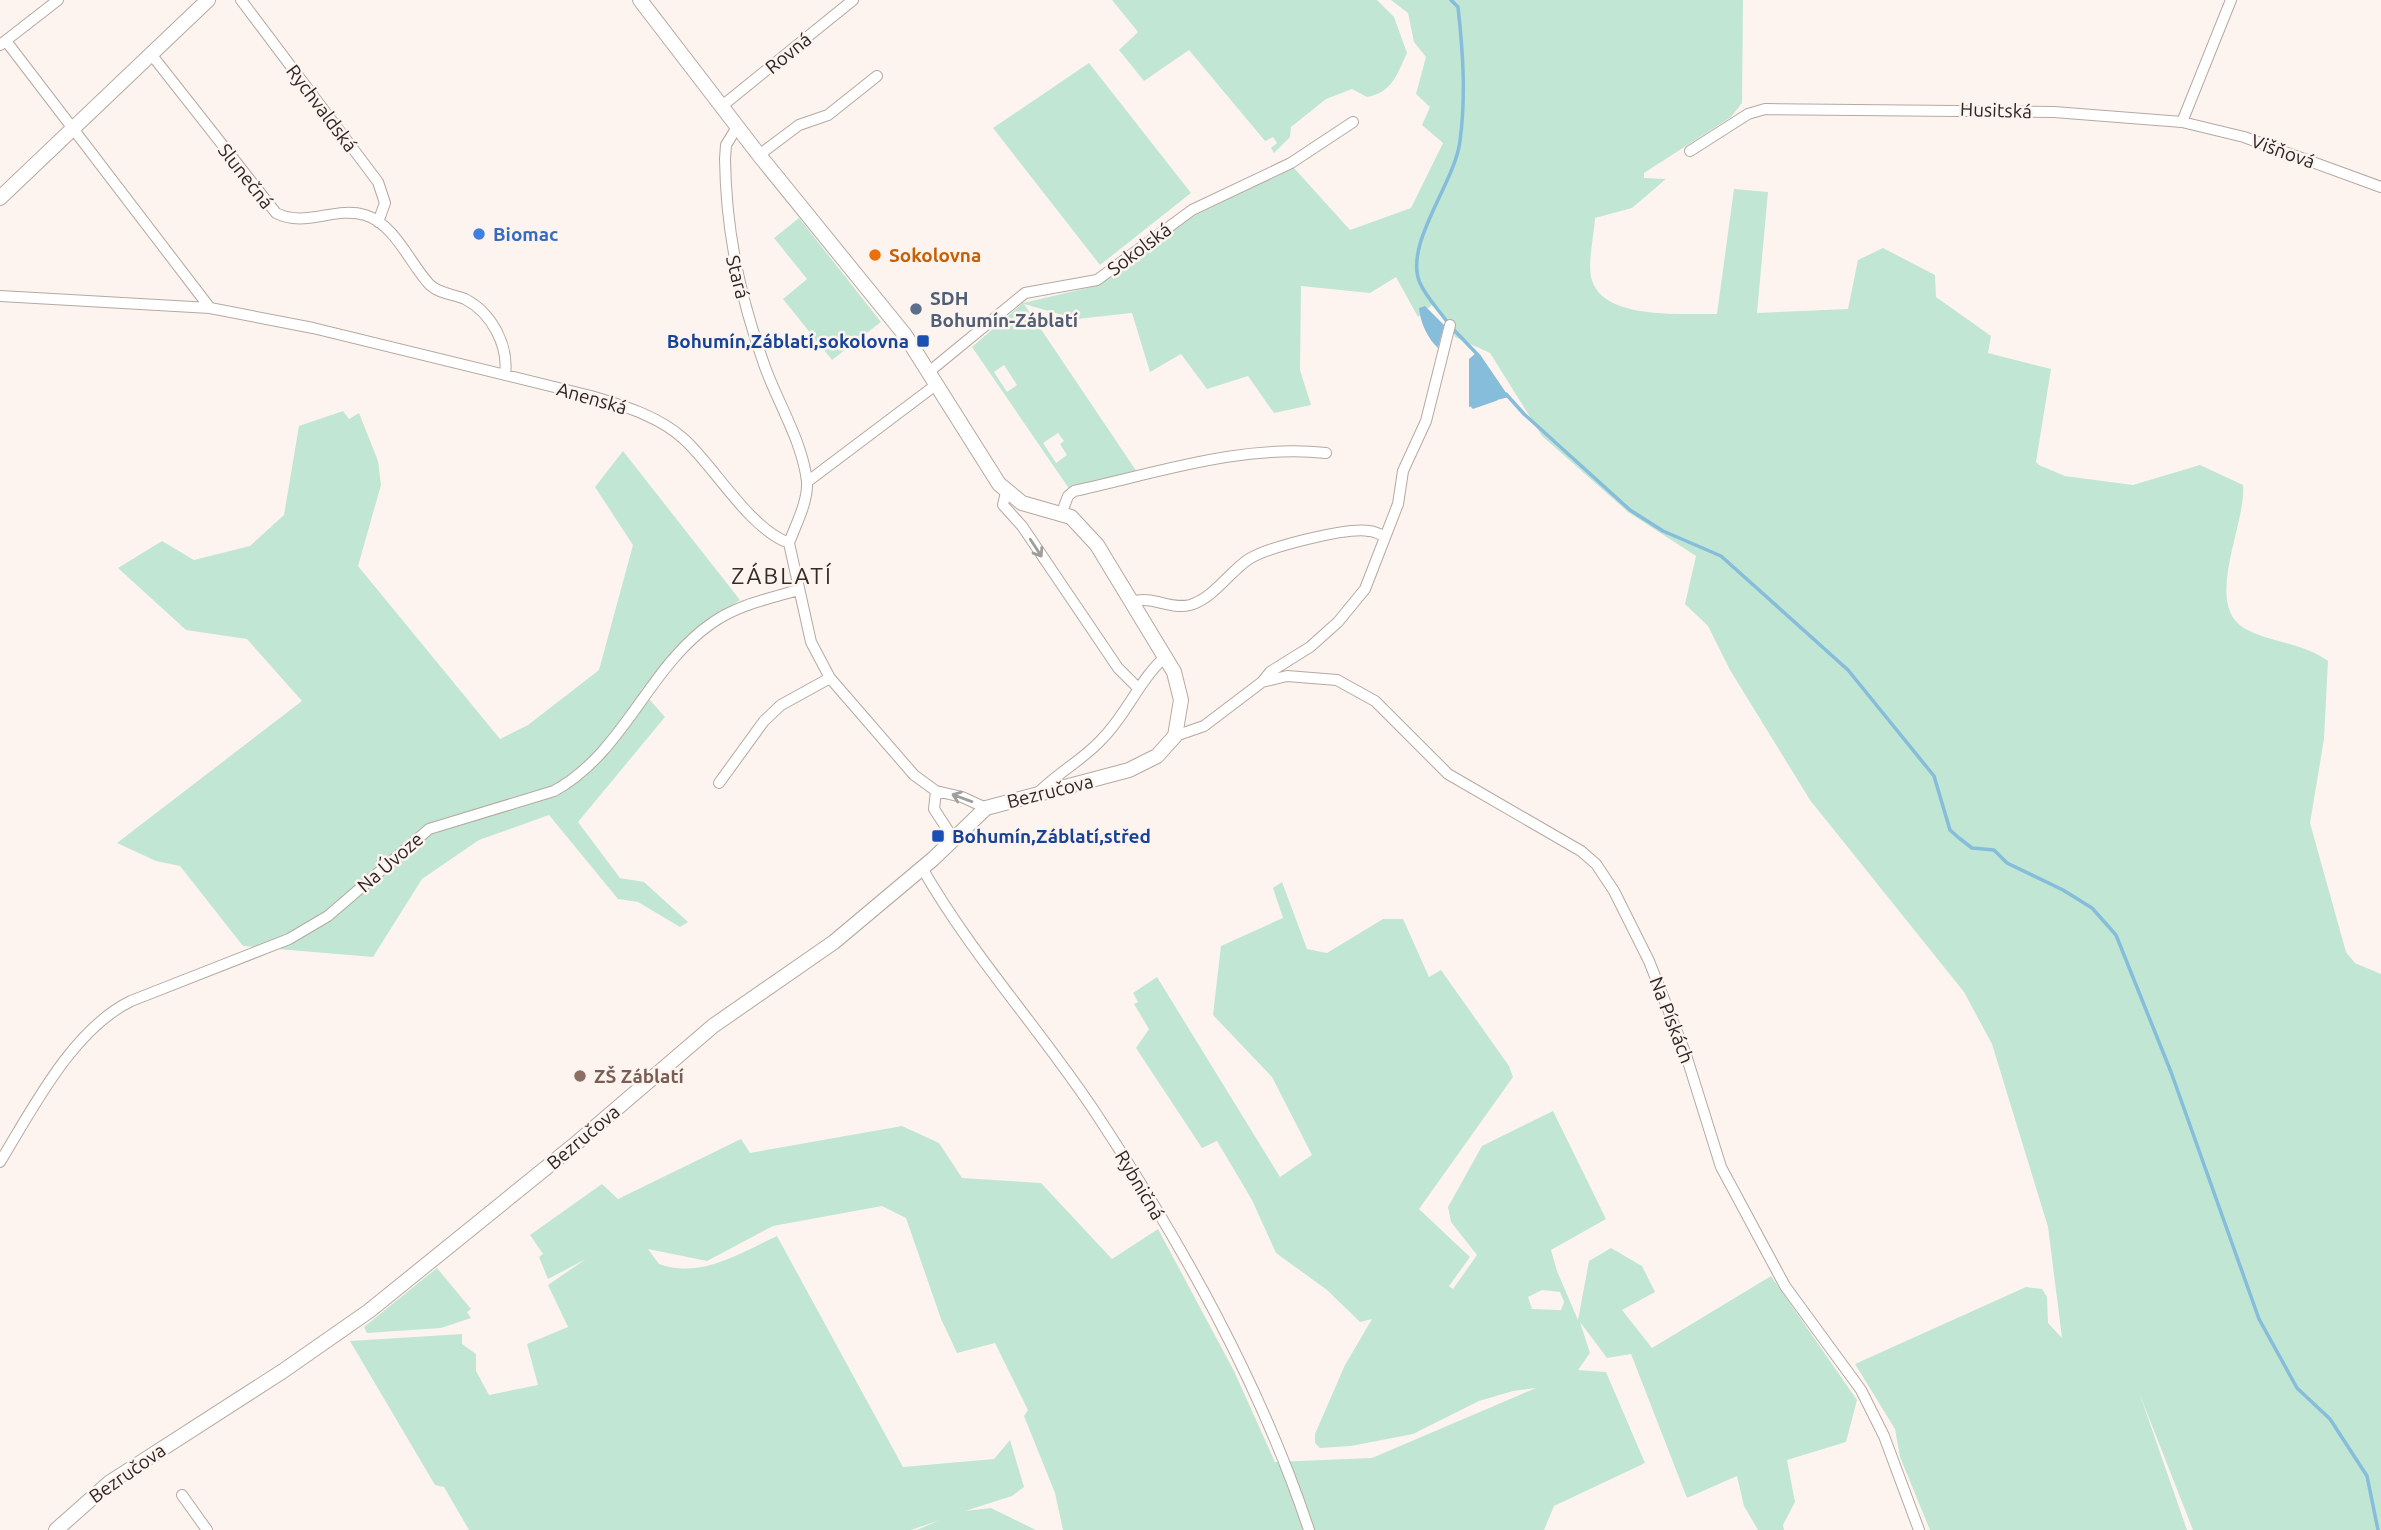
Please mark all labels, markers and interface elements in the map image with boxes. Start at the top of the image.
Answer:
street label: Rovná [761,28,815,78]
street label: Rychvaldská [282,60,362,156]
street label: Husitská [1960,98,2032,122]
street label: Višňová [2248,129,2318,173]
street label: Slunečná [214,139,278,213]
street label: Sokolská [1103,218,1175,280]
place label: Biomac [493,223,558,245]
marker: Biomac [471,226,487,242]
place label: Sokolovna [889,244,981,266]
marker: Sokolovna [867,247,883,263]
street label: Stará [722,253,754,301]
place label: SDH Bohumín-Záblatí [930,287,1079,331]
marker: SDH Bohumín-Záblatí [908,301,924,317]
place label: Bohumín,Záblatí,sokolovna [667,330,909,352]
marker: Bohumín,Záblatí,sokolovna [915,333,931,349]
street label: Anenská [554,377,630,419]
one-way arrow [1030,538,1044,558]
district label: ZÁBLATÍ [731,562,833,588]
street label: Bezručova [1005,770,1095,812]
one-way arrow [951,791,973,803]
place label: Bohumín,Záblatí,střed [952,825,1151,847]
street label: Na Úvoze [353,827,427,897]
marker: Bohumín,Záblatí,střed [930,828,946,844]
street label: Na Pískách [1645,974,1699,1066]
place label: ZŠ Záblatí [594,1065,685,1087]
marker: ZŠ Záblatí [572,1068,588,1084]
street label: Bezručova [542,1100,624,1174]
street label: Rybničná [1111,1146,1169,1224]
street label: Bezručova [85,1439,169,1507]

